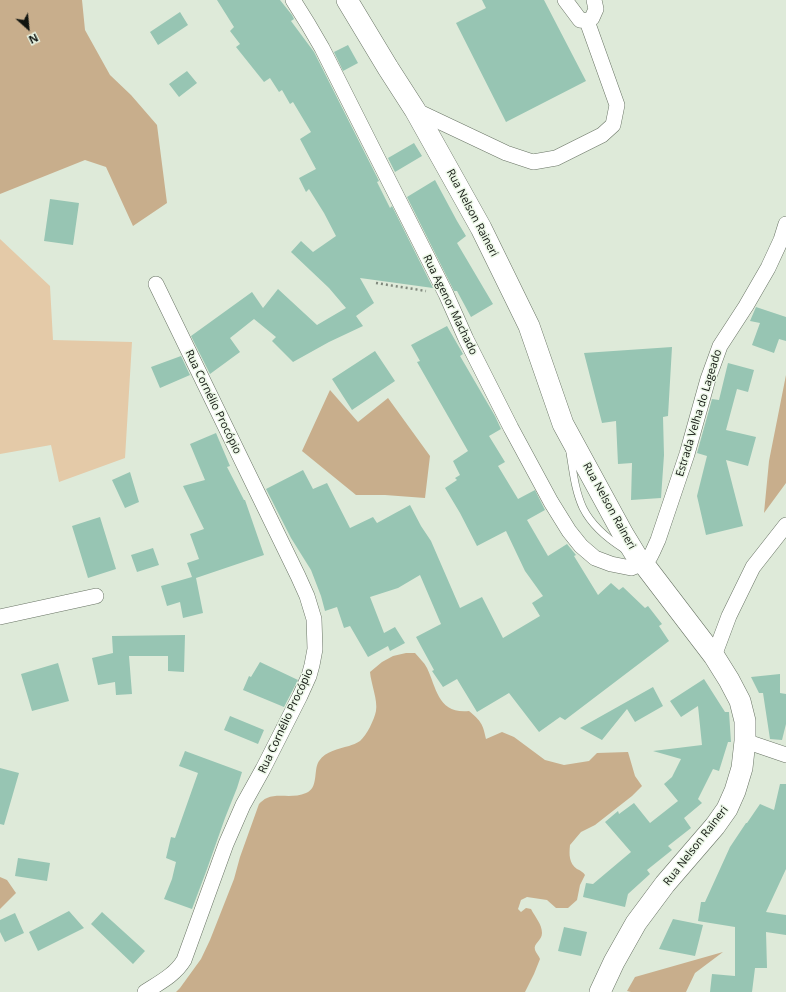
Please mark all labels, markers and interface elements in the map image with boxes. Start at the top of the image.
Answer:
north arrow [8,8,48,48]
text: N [26,30,41,48]
street label: Rua Nelson Raineri [443,167,501,259]
street label: Rua Agenor Machado [420,253,480,357]
street label: Rua Cornélio Procópio [182,348,244,456]
street label: Estrada Velha do Lageado [673,348,725,478]
street label: Rua Nelson Raineri [580,460,638,552]
street label: Rua Cornélio Procópio [256,666,316,776]
street label: Rua Nelson Raineri [661,804,731,888]

